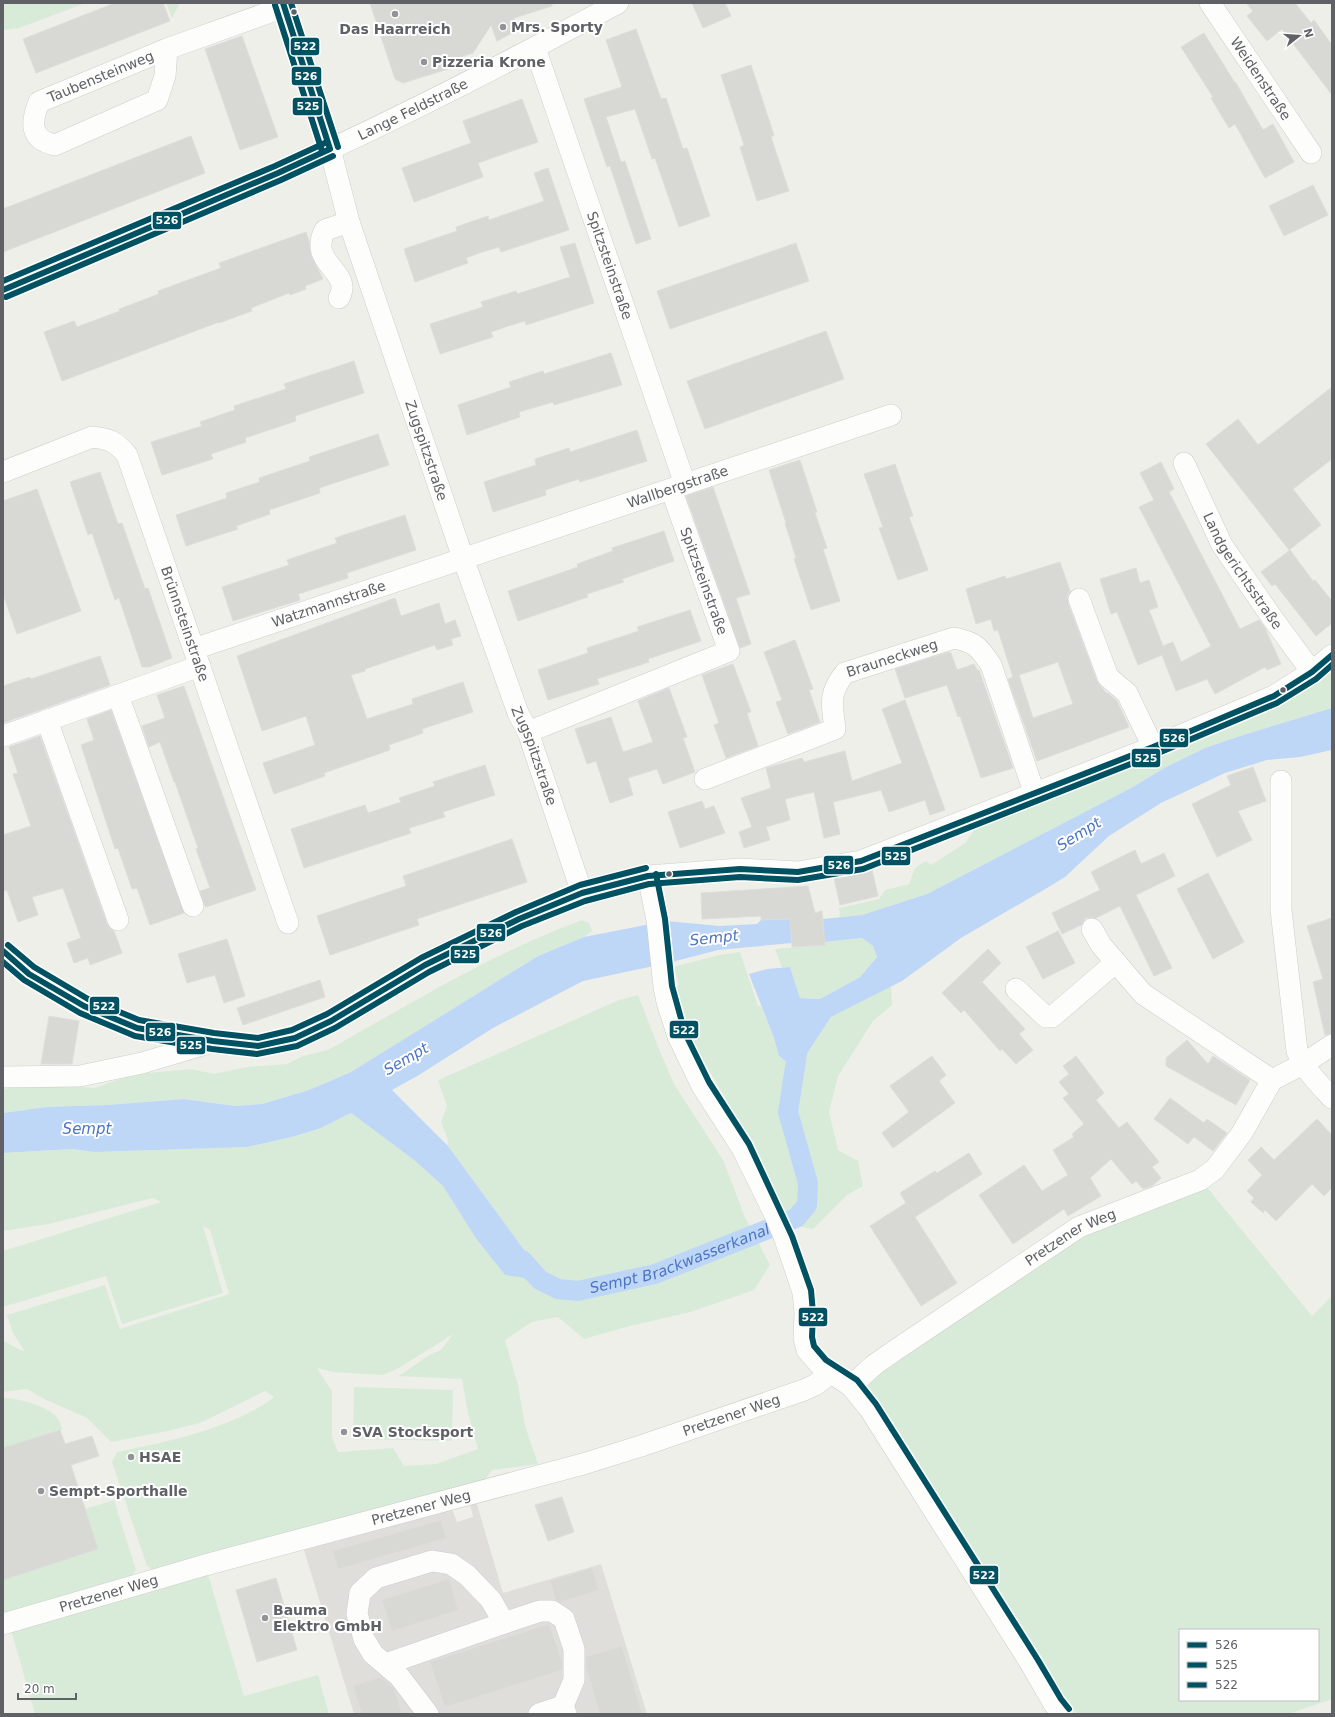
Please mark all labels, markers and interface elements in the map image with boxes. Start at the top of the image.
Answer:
unlabelled marker [289,7,299,17]
marker: Das Haarreich [390,9,400,19]
north arrow [1279,16,1319,56]
place label: Mrs. Sporty [511,19,603,35]
place label: Das Haarreich [339,21,451,37]
marker: Mrs. Sporty [498,22,508,32]
text: N [1301,27,1316,40]
street label: Weidenstraße [1227,34,1294,123]
line badge: 522 [290,37,320,56]
text: 522 [294,40,316,53]
street label: Taubensteinweg [44,47,156,106]
place label: Pizzeria Krone [432,54,546,70]
marker: Pizzeria Krone [419,57,429,67]
line badge: 526 [291,66,322,86]
text: 526 [295,70,318,83]
street label: Lange Feldstraße [355,75,470,143]
line badge: 525 [292,97,323,116]
text: 525 [297,100,319,113]
street label: Spitzsteinstraße [584,209,636,322]
line badge: 526 [152,211,182,230]
text: 526 [156,214,179,227]
street label: Zugspitzstraße [402,398,451,503]
street label: Wallbergstraße [625,462,730,511]
street label: Landgerichtsstraße [1200,510,1286,632]
street label: Spitzsteinstraße [677,525,731,637]
street label: Brünnsteinstraße [158,564,212,684]
street label: Watzmannstraße [270,577,388,630]
street label: Brauneckweg [844,636,940,680]
unlabelled marker [1278,685,1288,695]
street label: Zugspitzstraße [508,704,560,807]
line badge: 526 [1159,728,1189,748]
text: 526 [1163,732,1186,745]
line badge: 525 [1131,748,1161,768]
text: 525 [1135,752,1157,765]
water label: Sempt [1054,813,1105,855]
line badge: 525 [881,846,911,866]
text: 525 [885,850,907,863]
line badge: 526 [823,855,854,875]
text: 526 [828,859,851,872]
unlabelled marker [664,869,674,879]
line badge: 526 [476,923,506,942]
water label: Sempt [689,926,740,949]
text: 526 [480,927,503,940]
line badge: 525 [450,945,480,964]
text: 525 [454,948,476,961]
line badge: 522 [89,996,120,1015]
text: 522 [93,1000,115,1013]
line badge: 522 [669,1020,699,1039]
line badge: 526 [145,1022,176,1042]
text: 522 [673,1024,695,1037]
text: 526 [149,1026,172,1039]
line badge: 525 [176,1036,206,1055]
water label: Sempt [380,1038,433,1079]
text: 525 [180,1039,202,1052]
water label: Sempt [63,1120,113,1138]
street label: Pretzener Weg [1022,1206,1118,1269]
water label: Sempt Brackwasserkanal [588,1220,773,1297]
line badge: 522 [798,1307,828,1327]
text: 522 [802,1311,824,1324]
street label: Pretzener Weg [681,1391,782,1439]
place label: SVA Stocksport [352,1424,474,1440]
marker: SVA Stocksport [339,1427,349,1437]
place label: HSAE [139,1449,181,1465]
marker: HSAE [126,1452,136,1462]
place label: Sempt-Sporthalle [49,1483,188,1499]
marker: Sempt-Sporthalle [36,1486,46,1496]
street label: Pretzener Weg [370,1486,472,1528]
line badge: 522 [969,1565,999,1585]
text: 522 [973,1569,995,1582]
street label: Pretzener Weg [57,1571,160,1615]
place label: Bauma Elektro GmbH [273,1602,382,1634]
marker: Bauma Elektro GmbH [260,1613,270,1623]
legend [1179,1629,1319,1701]
text: 526 [1215,1638,1238,1652]
text: 525 [1215,1658,1238,1672]
scale bar [18,1675,76,1701]
text: 522 [1215,1678,1238,1692]
text: 20 m [24,1682,55,1696]

